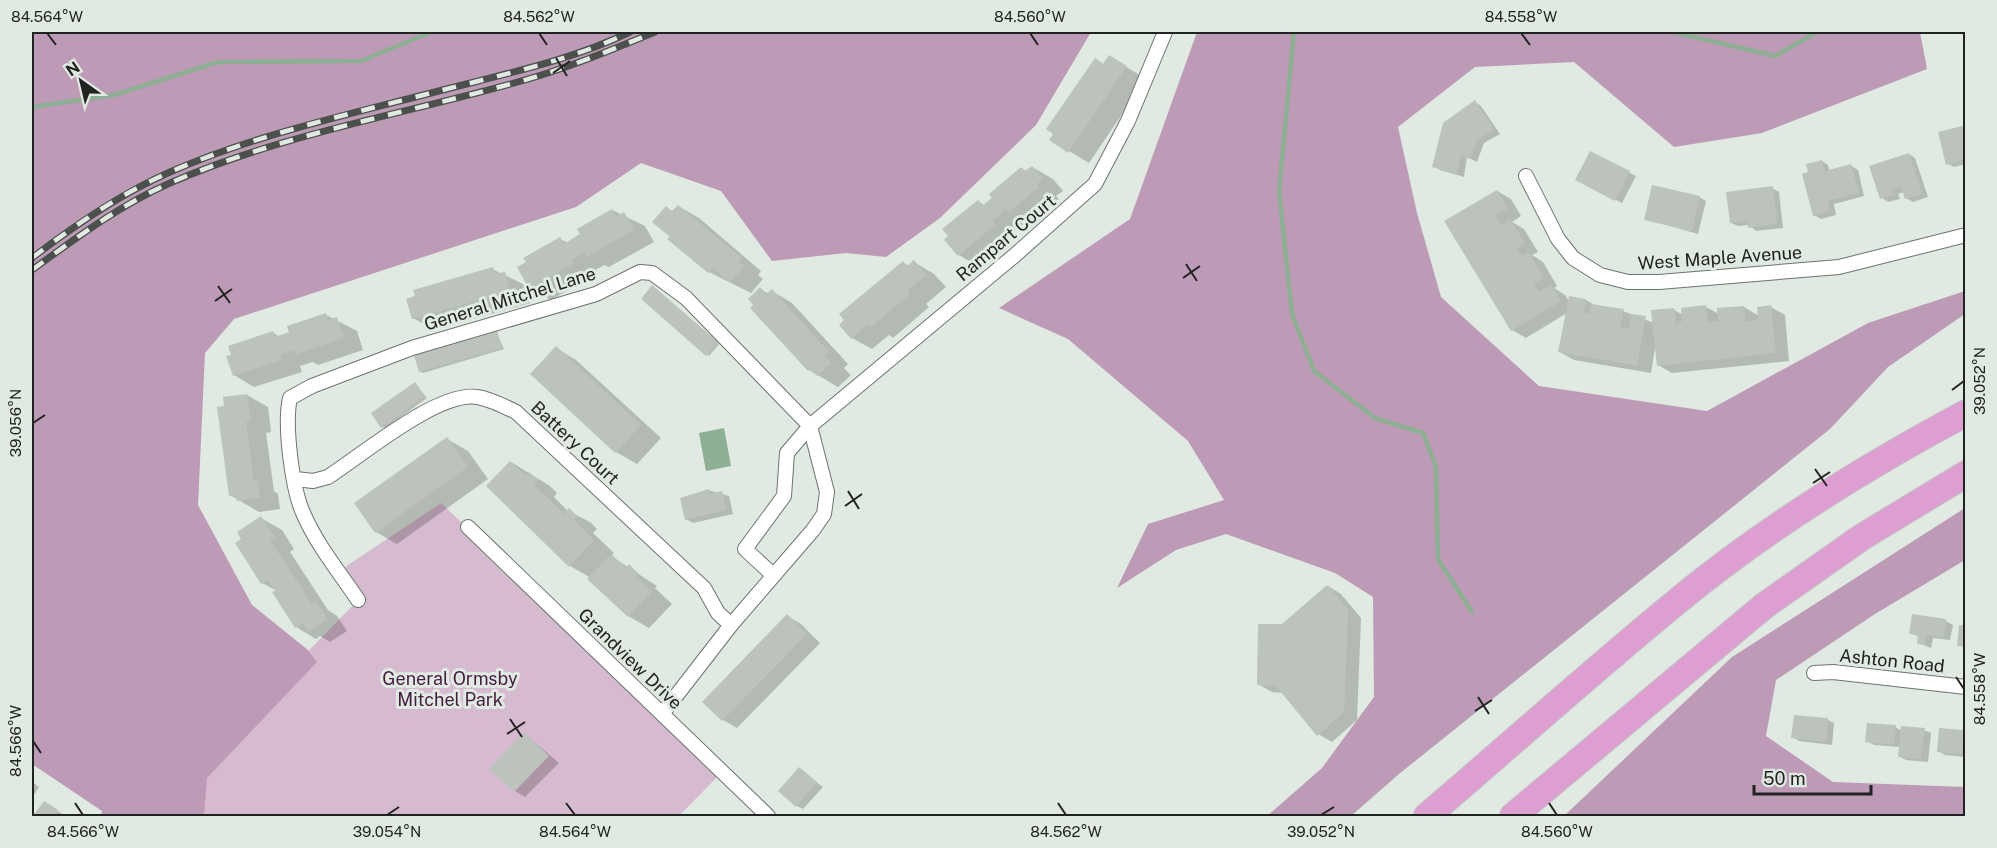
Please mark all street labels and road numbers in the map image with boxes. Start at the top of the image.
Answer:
street label: Rampart Court [952,190,1060,285]
street label: West Maple Avenue [1637,241,1803,274]
street label: General Mitchel Lane [422,262,598,335]
street label: Battery Court [527,396,624,489]
street label: Grandview Drive [574,604,687,713]
street label: Ashton Road [1838,645,1946,676]

